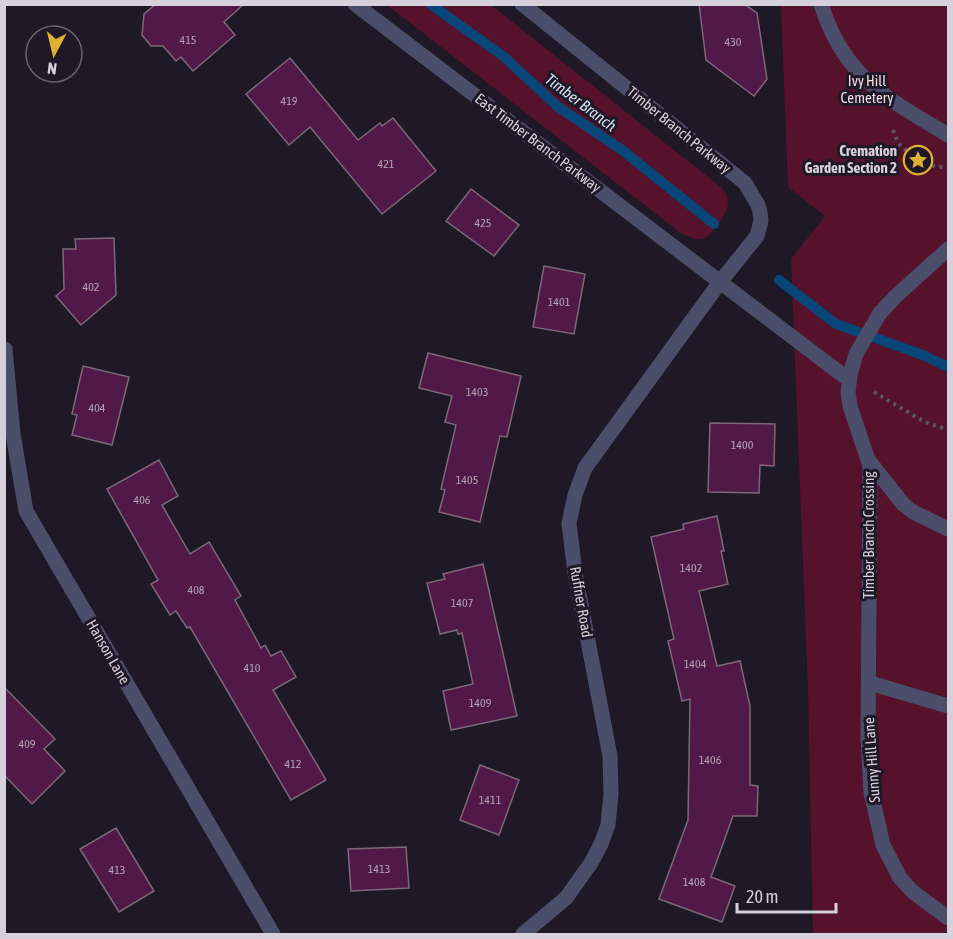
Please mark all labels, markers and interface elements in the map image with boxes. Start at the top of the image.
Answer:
north arrow [24,24,84,84]
house number: 415 [180,33,196,47]
house number: 430 [725,35,742,49]
text: N [46,59,58,78]
water label: Timber Branch [542,69,620,135]
park label: Ivy Hill Cemetery [841,72,893,106]
street label: Timber Branch Parkway [624,83,735,177]
street label: East Timber Branch Parkway [472,90,605,196]
house number: 419 [281,94,298,108]
place label: Cremation Garden Section 2 [805,142,897,176]
place icon: Cremation Garden Section 2 [902,144,934,176]
house number: 421 [378,157,395,171]
house number: 425 [475,216,491,230]
house number: 402 [83,280,99,294]
house number: 1401 [548,295,571,309]
house number: 1403 [466,385,488,399]
house number: 404 [89,401,106,415]
house number: 1400 [731,438,754,452]
street label: Timber Branch Crossing [860,471,877,599]
house number: 1405 [456,473,478,487]
house number: 406 [134,493,151,507]
house number: 1402 [680,561,702,575]
street label: Ruffner Road [567,565,596,639]
house number: 408 [188,583,205,597]
house number: 1407 [451,596,474,610]
street label: Hanson Lane [83,617,134,687]
house number: 1404 [684,657,707,671]
house number: 410 [244,661,261,675]
house number: 1409 [469,696,492,710]
street label: Sunny Hill Lane [860,717,883,803]
house number: 409 [19,737,36,751]
house number: 1406 [699,753,722,767]
house number: 412 [285,757,301,771]
house number: 1411 [479,793,502,807]
house number: 1413 [368,862,390,876]
house number: 413 [109,863,125,877]
house number: 1408 [683,875,706,889]
scale bar [737,876,836,914]
text: 20 m [746,886,778,907]

